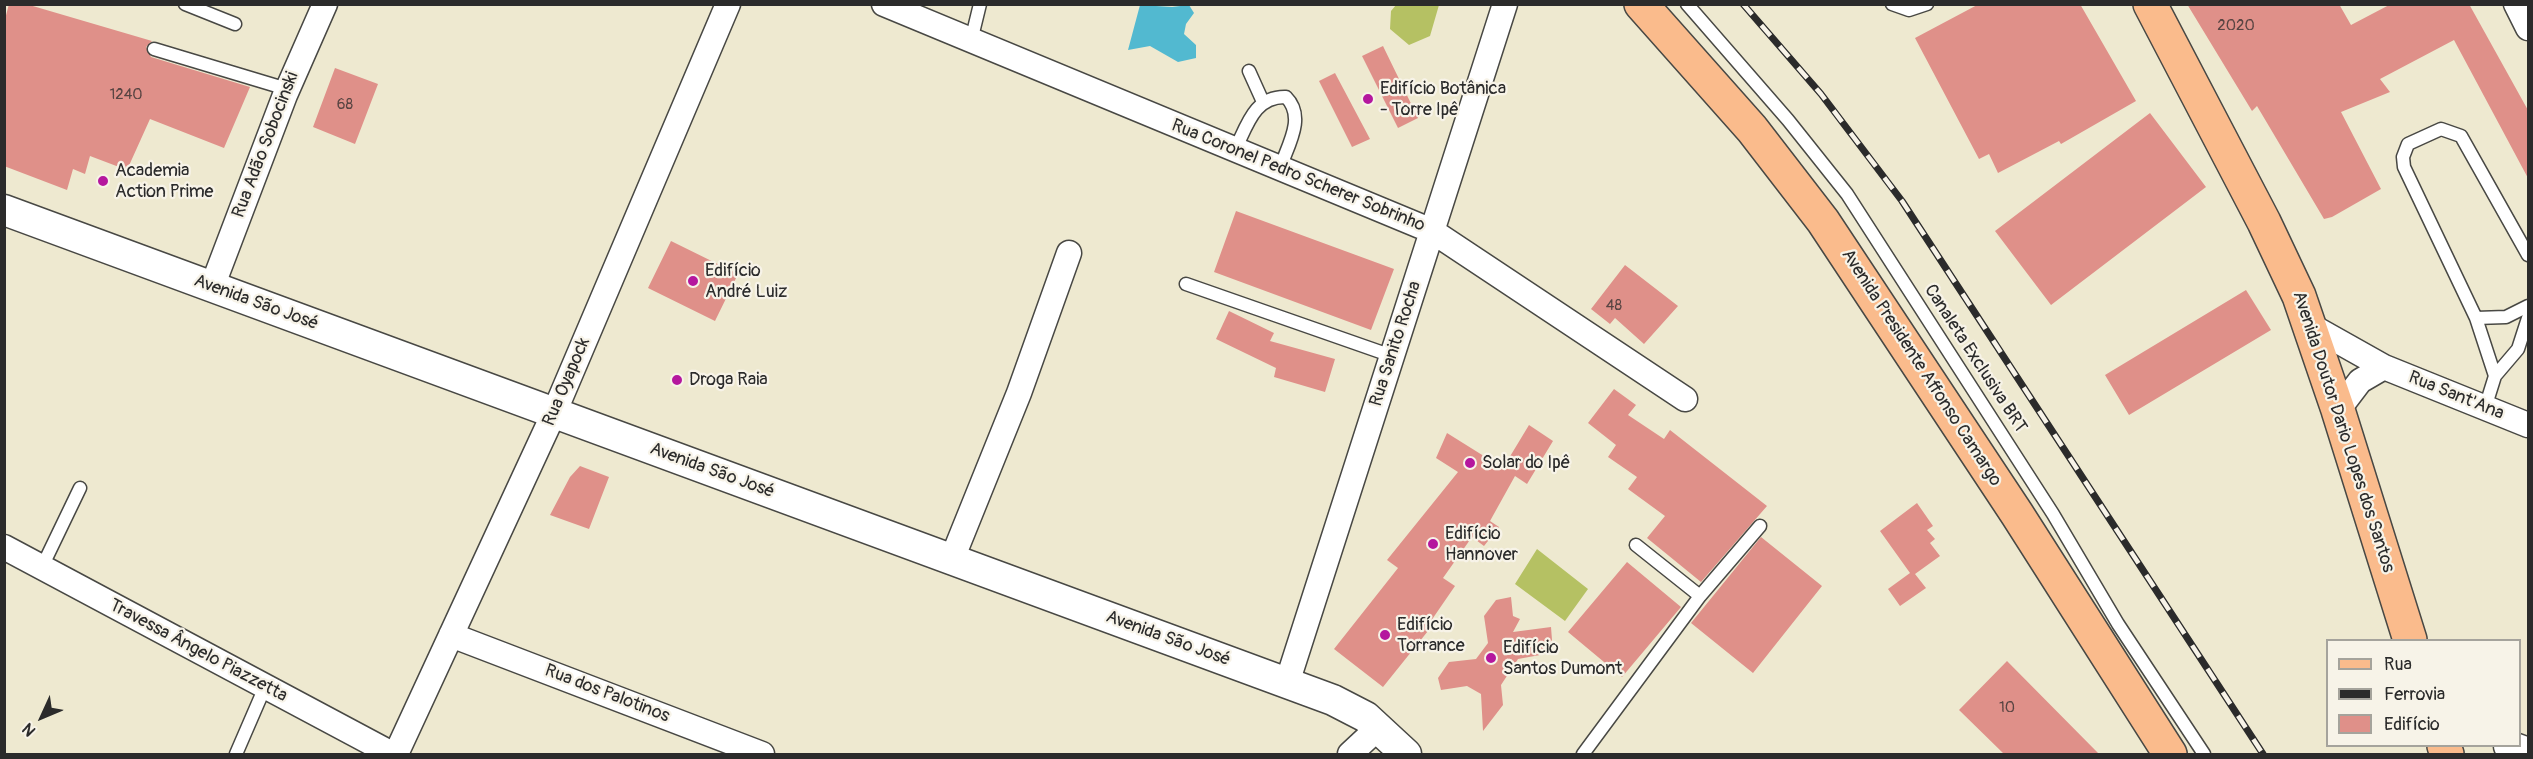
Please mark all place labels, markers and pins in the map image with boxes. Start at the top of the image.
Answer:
place label: Edifício Botânica - Torre Ipê [1380,78,1506,121]
marker: Edifício Botânica - Torre Ipê [1361,92,1375,106]
place label: Academia Action Prime [115,160,213,202]
marker: Academia Action Prime [96,174,110,188]
place label: Edifício André Luiz [705,260,787,302]
marker: Edifício André Luiz [686,274,700,288]
place label: Droga Raia [689,369,768,391]
marker: Droga Raia [670,373,684,387]
place label: Solar do Ipê [1482,452,1570,474]
marker: Solar do Ipê [1463,456,1477,470]
place label: Edifício Hannover [1445,523,1518,566]
marker: Edifício Hannover [1426,537,1440,551]
place label: Edifício Torrance [1397,614,1465,656]
marker: Edifício Torrance [1378,628,1392,642]
place label: Edifício Santos Dumont [1503,637,1622,680]
marker: Edifício Santos Dumont [1484,651,1498,665]

